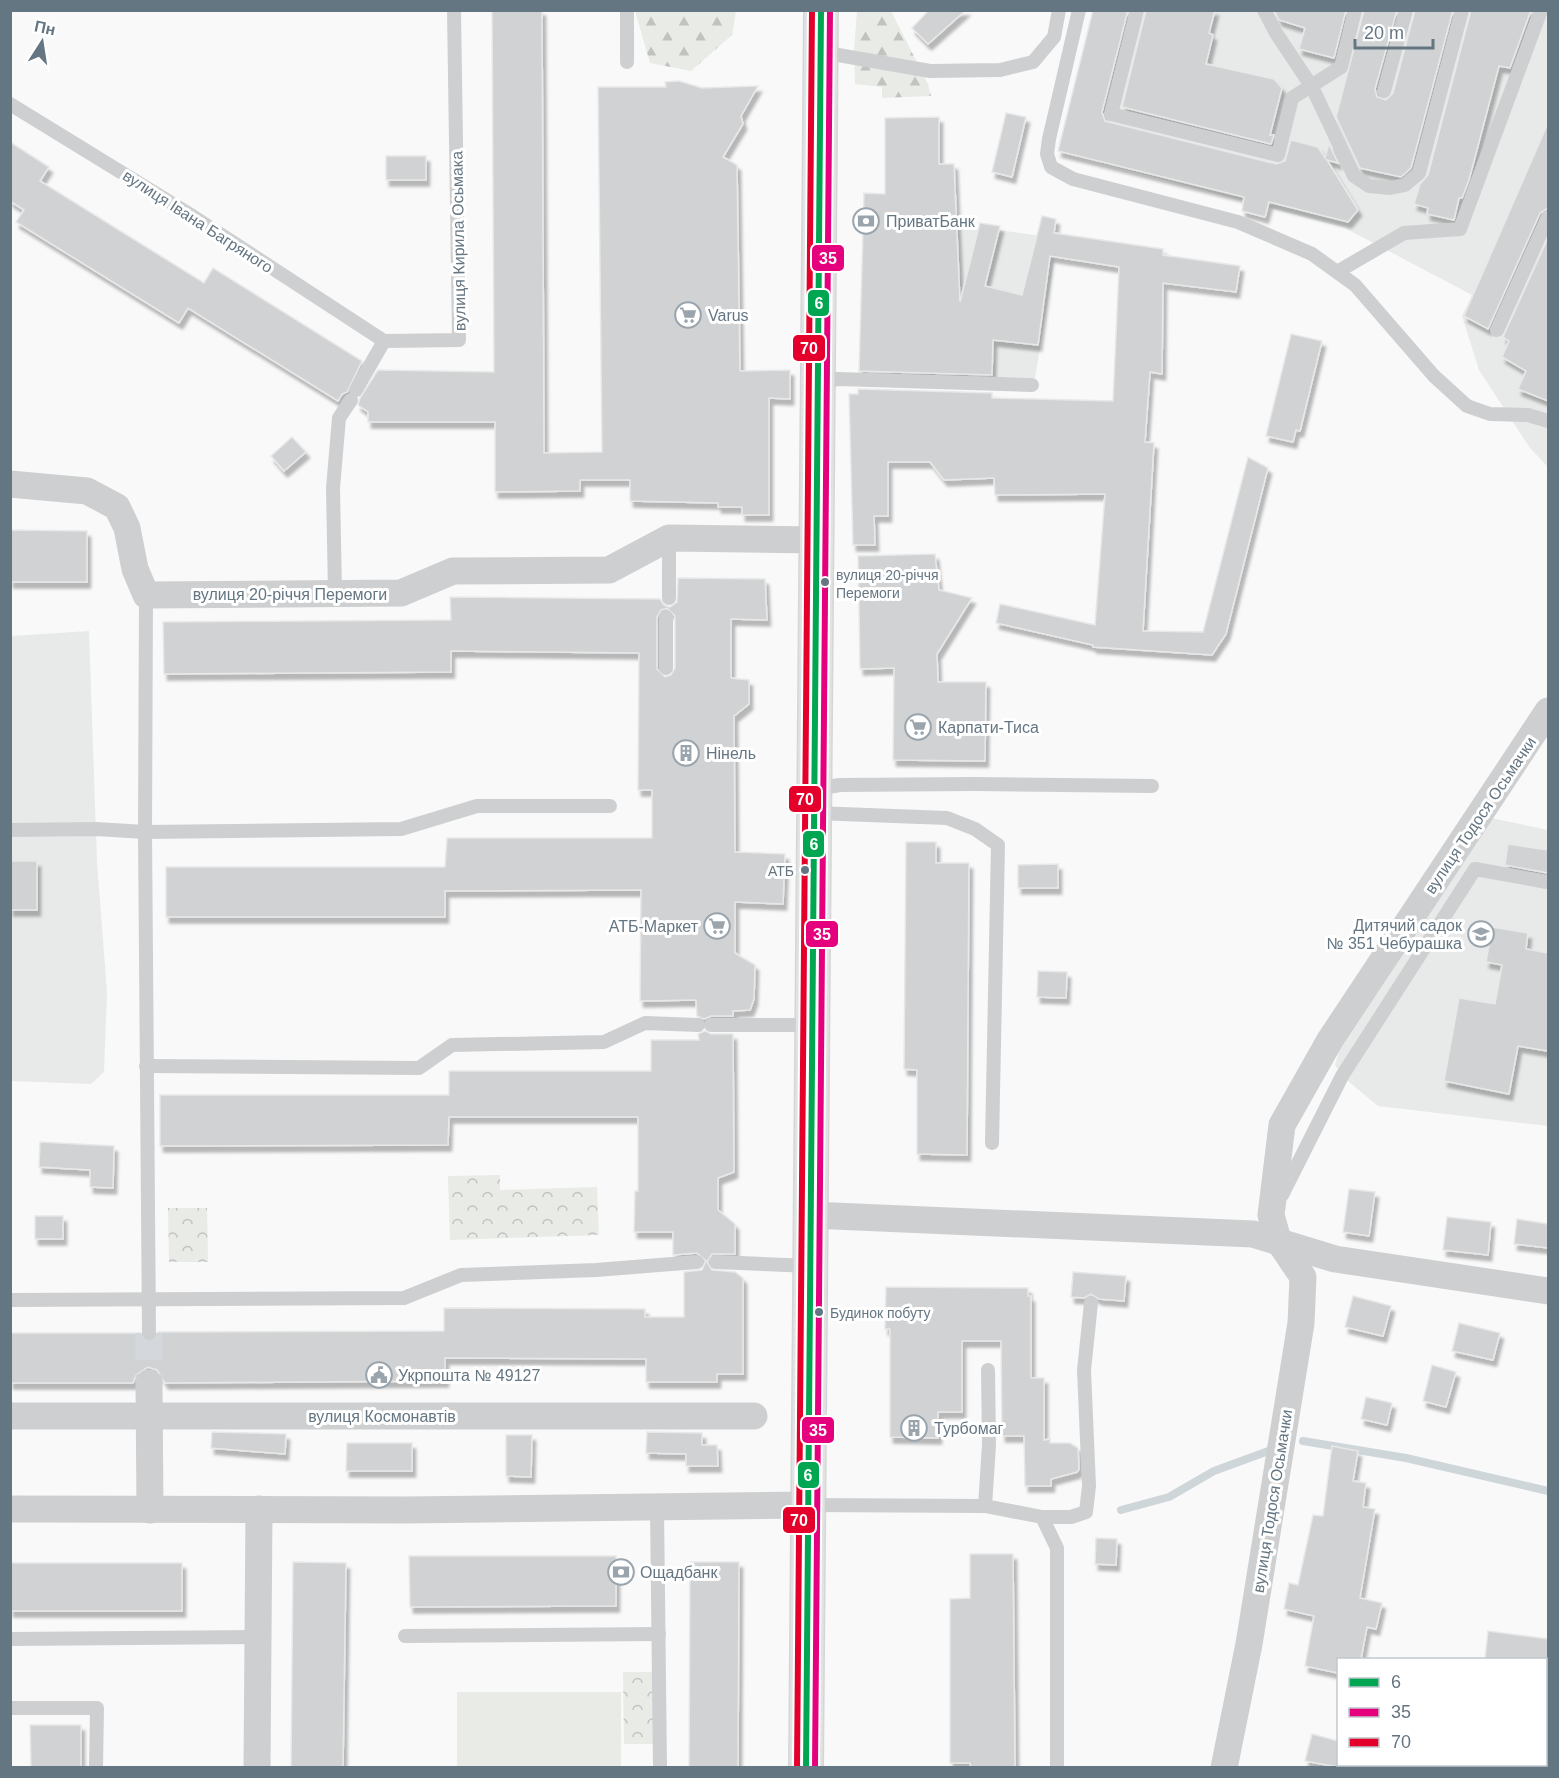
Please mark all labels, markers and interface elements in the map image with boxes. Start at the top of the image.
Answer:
north arrow [12,12,72,72]
scale bar [1355,12,1433,50]
text: Пн [33,17,57,38]
text: 20 m [1364,23,1404,43]
street label: вулиця Кирила Осьмака [448,151,469,331]
street label: вулиця Івана Багряного [120,167,276,276]
bank icon: ПриватБанк [851,206,881,236]
place label: ПриватБанк [886,213,976,230]
line badge: 35 [811,244,845,272]
text: 35 [819,250,837,267]
line badge: 6 [807,289,830,317]
text: 6 [815,295,824,312]
supermarket icon: Varus [673,300,703,330]
place label: Varus [708,307,749,324]
line badge: 70 [792,334,826,362]
text: 70 [800,340,818,357]
place label: вулиця 20-річчя Перемоги [836,567,939,601]
marker: вулиця 20-річчя Перемоги [819,576,831,588]
street label: вулиця 20-річчя Перемоги [193,586,387,603]
supermarket icon: Карпати-Тиса [903,712,933,742]
place label: Карпати-Тиса [938,719,1039,736]
street label: вулиця Тодося Осьмачки [1422,734,1539,897]
building icon: Нінель [671,738,701,768]
place label: Нінель [706,745,756,762]
line badge: 70 [788,785,822,813]
text: 70 [796,791,814,808]
line badge: 6 [802,830,825,858]
text: 6 [810,836,819,853]
place label: АТБ [768,863,794,879]
marker: АТБ [799,864,811,876]
supermarket icon: АТБ-Маркет [702,911,732,941]
place label: Дитячий садок № 351 Чебурашка [1326,917,1463,952]
place label: АТБ-Маркет [609,918,699,935]
school or university icon: Дитячий садок № 351 Чебурашка [1466,919,1496,949]
line badge: 35 [805,920,839,948]
text: 35 [813,926,831,943]
place label: Будинок побуту [830,1305,931,1321]
marker: Будинок побуту [813,1306,825,1318]
public building icon: Укрпошта № 49127 [364,1360,394,1390]
place label: Укрпошта № 49127 [398,1367,540,1384]
street label: вулиця Космонавтів [308,1408,456,1425]
street label: вулиця Тодося Осьмачки [1250,1408,1295,1594]
building icon: Турбомаг [899,1413,929,1443]
line badge: 35 [801,1416,835,1444]
place label: Турбомаг [934,1420,1004,1437]
text: 35 [809,1422,827,1439]
line badge: 6 [797,1461,820,1489]
text: 6 [804,1467,813,1484]
line badge: 70 [782,1506,816,1534]
text: 70 [790,1512,808,1529]
bank icon: Ощадбанк [606,1557,636,1587]
place label: Ощадбанк [640,1564,718,1581]
legend [1337,1658,1547,1766]
text: 6 [1391,1672,1401,1692]
text: 35 [1391,1702,1411,1722]
text: 70 [1391,1732,1411,1752]

